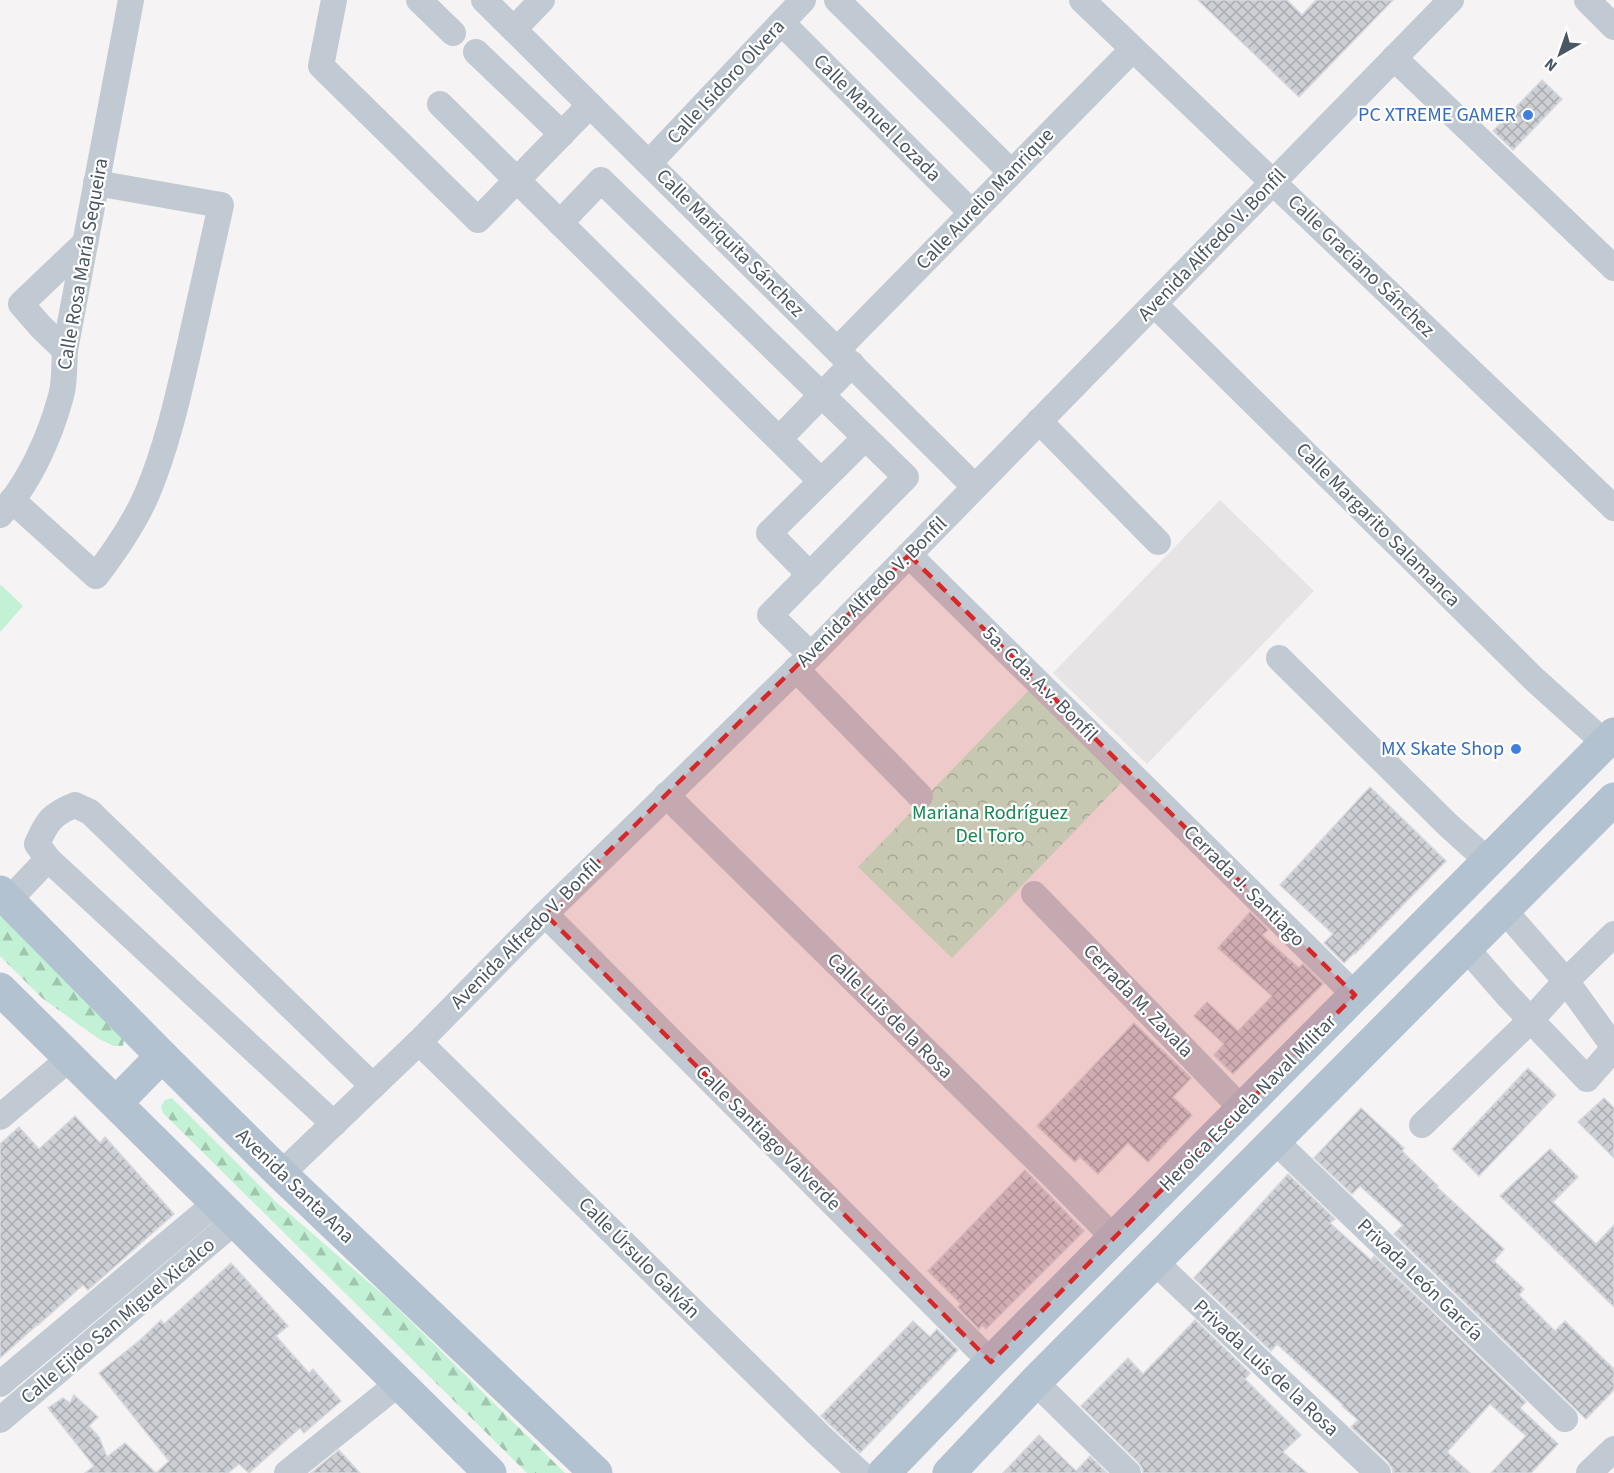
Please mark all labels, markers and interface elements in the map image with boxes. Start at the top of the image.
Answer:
street label: Calle Isidoro Olvera [661,13,791,151]
north arrow [1530,24,1590,84]
street label: Calle Manuel Lozada [807,48,947,188]
text: N [1540,53,1562,77]
place label: PC XTREME GAMER [1358,101,1516,129]
marker: PC XTREME GAMER [1521,108,1535,122]
street label: Calle Aurelio Manrique [910,122,1060,276]
street label: Calle Rosa María Sequeira [51,156,115,372]
street label: Avenida Alfredo V. Bonfil [1132,162,1292,328]
street label: Calle Mariquita Sánchez [650,163,810,323]
street label: Calle Graciano Sánchez [1281,188,1441,344]
street label: Calle Margarito Salamanca [1289,436,1467,614]
street label: Avenida Alfredo V. Bonfil [790,510,954,674]
street label: 5a. Cda. A.v. Bonfil [976,620,1104,748]
place label: MX Skate Shop [1381,735,1504,763]
marker: MX Skate Shop [1509,742,1523,756]
park label: Mariana Rodríguez Del Toro [912,799,1068,850]
street label: Cerrada J. Santiago [1177,819,1311,953]
street label: Avenida Alfredo V. Bonfil [444,852,608,1016]
street label: Cerrada M. Zavala [1076,938,1200,1064]
street label: Calle Luis de la Rosa [821,947,959,1085]
street label: Heroica Escuela Naval Militar [1153,1008,1343,1198]
street label: Calle Santiago Valverde [689,1059,847,1217]
street label: Avenida Santa Ana [230,1122,360,1250]
street label: Calle Úrsulo Galván [572,1191,706,1325]
street label: Privada León García [1351,1212,1489,1348]
street label: Calle Ejido San Miguel Xicalco [15,1231,221,1411]
street label: Privada Luis de la Rosa [1187,1293,1345,1443]

